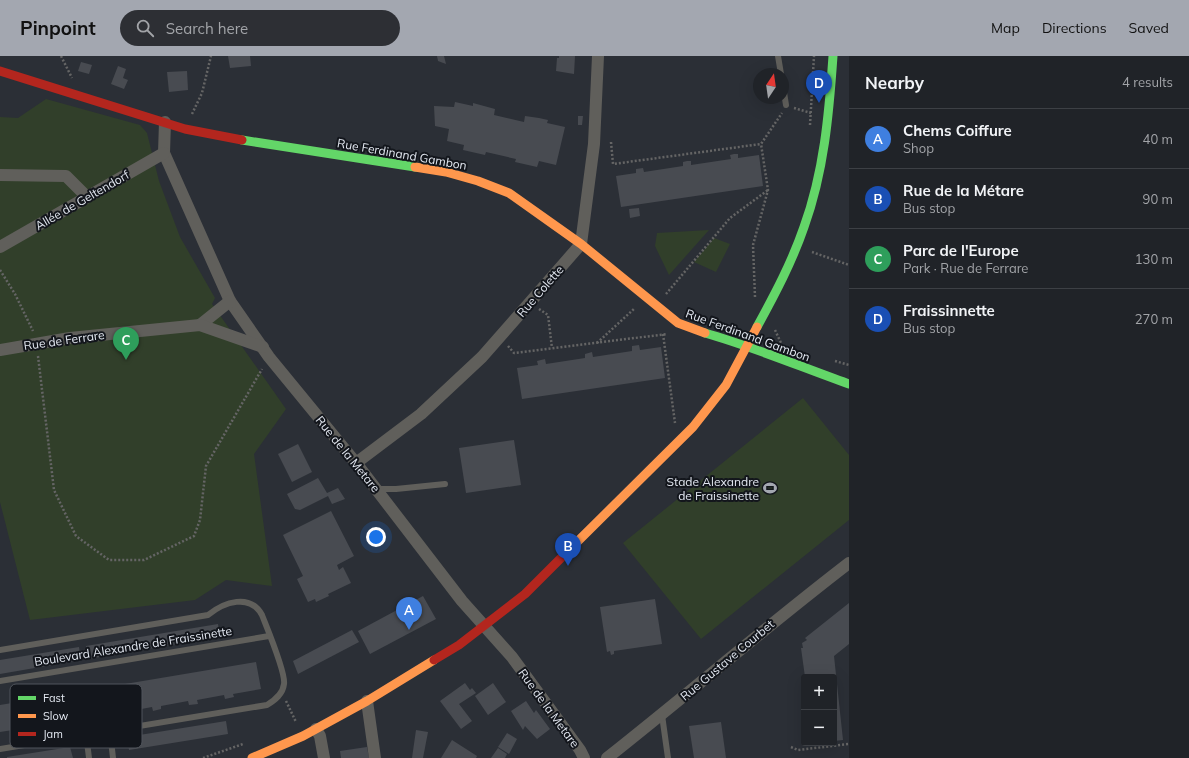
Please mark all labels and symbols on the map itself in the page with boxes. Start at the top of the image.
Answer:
north arrow [753,68,789,104]
pin: D [806,70,832,103]
street label: Rue Ferdinand Gambon [336,135,468,173]
street label: Allée de Geltendorf [32,166,133,233]
street label: Rue Colette [513,262,567,320]
street label: Rue Ferdinand Gambon [684,305,812,365]
street label: Rue de Ferrare [23,327,105,353]
pin: C [113,327,139,360]
street label: Rue de la Metare [313,413,383,495]
place label: Stade Alexandre de Fraissinette [667,474,759,503]
sports icon: Stade Alexandre de Fraissinette [762,480,778,496]
your location [366,527,386,547]
pin: B [555,533,581,566]
pin: A [396,597,422,630]
street label: Rue Gustave Courbet [677,616,777,704]
street label: Boulevard Alexandre de Fraissinette [33,623,233,669]
street label: Rue de la Metare [515,666,583,750]
legend [10,684,142,748]
text: Fast [43,691,65,705]
text: Slow [43,709,69,723]
text: Jam [43,727,63,741]

